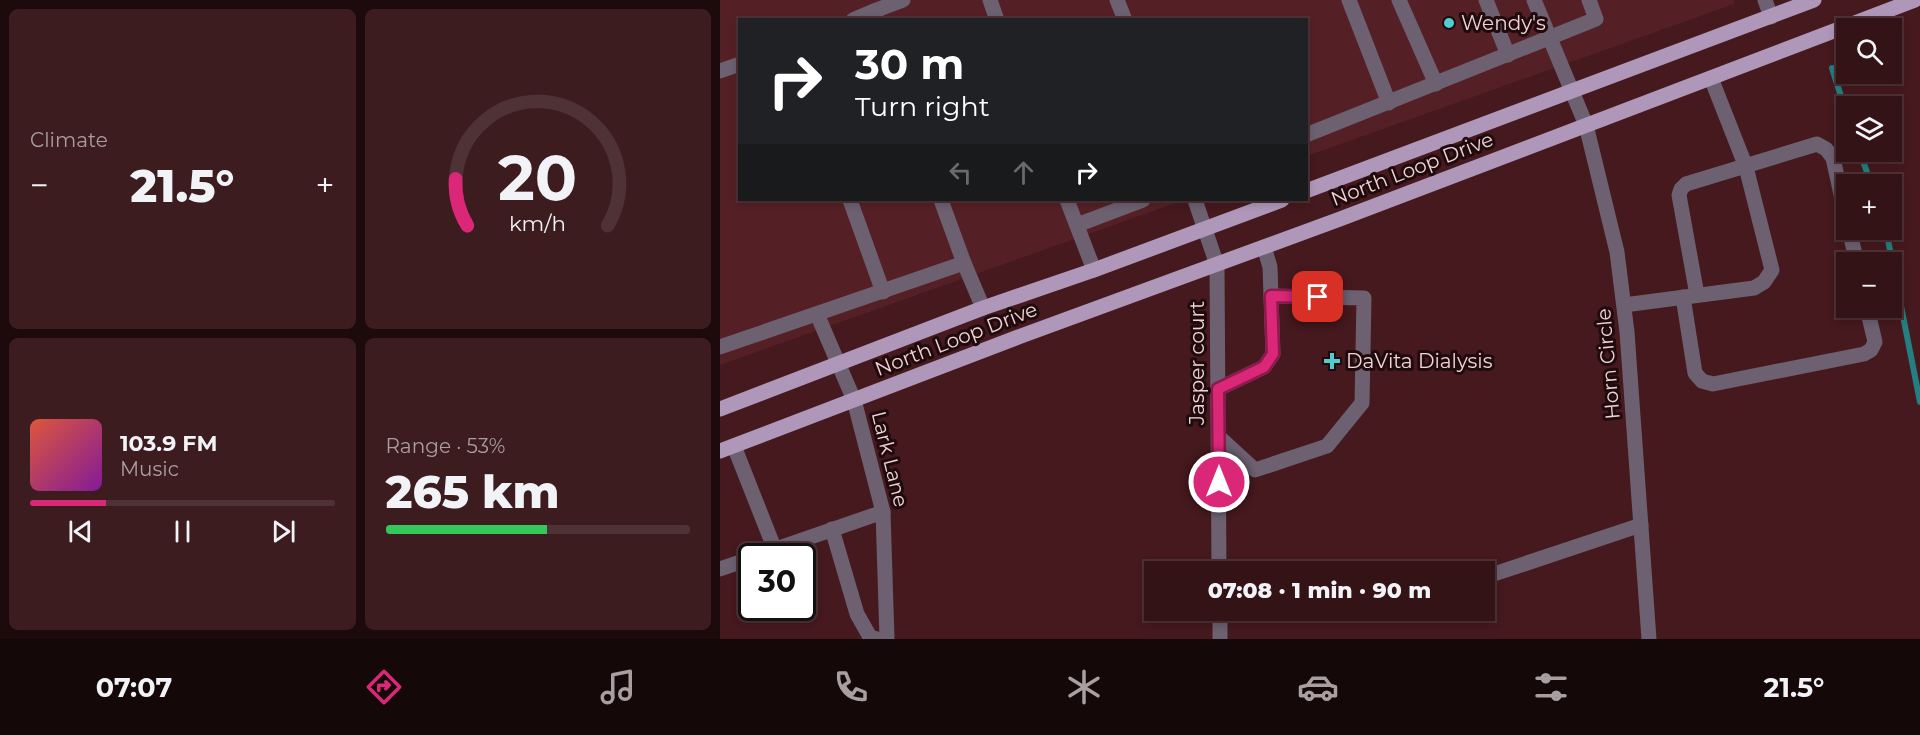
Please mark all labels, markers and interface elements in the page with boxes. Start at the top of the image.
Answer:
place label: Wendy's [1461,11,1546,35]
marker: Wendy's [1442,16,1456,30]
map controls [1836,18,1902,318]
button: search [1836,18,1902,84]
text: 30 m [855,38,964,90]
icon: right [756,42,834,120]
text: Turn right [855,90,990,123]
button: layers [1836,96,1902,162]
street label: North Loop Drive [1327,127,1497,211]
text: Climate [30,128,108,152]
text: 20 [498,140,577,216]
icon: left [944,156,977,189]
icon: ahead [1007,156,1040,189]
icon: right [1070,156,1103,189]
text: 21.5° [130,158,234,213]
text: − [30,165,49,205]
text: + [316,165,335,205]
button: + [1836,174,1902,240]
text: km/h [509,210,566,236]
button: − [1836,252,1902,318]
pin [1292,271,1343,322]
icon: arrive [1301,280,1334,313]
street label: North Loop Drive [871,297,1041,381]
street label: Jasper court [1185,301,1209,426]
street label: Horn Circle [1591,308,1625,420]
place label: DaVita Dialysis [1346,349,1493,373]
marker: DaVita Dialysis [1323,352,1341,370]
street label: Lark Lane [867,409,913,509]
text: 103.9 FM [120,430,217,457]
text: Range · 53% [386,434,505,458]
position arrow [1187,450,1251,514]
text: Music [120,457,179,481]
text: 265 km [386,464,559,519]
icon: previous [64,515,97,548]
icon: pause [166,515,199,548]
icon: next [267,515,300,548]
speed limit sign: 30 [738,543,816,621]
text: 07:08 · 1 min · 90 m [1208,577,1431,604]
icon: directions [363,666,405,708]
icon: music [597,666,639,708]
icon: phone [830,666,872,708]
icon: climate [1063,666,1105,708]
icon: car [1297,666,1339,708]
icon: filters [1530,666,1572,708]
text: 07:07 [96,671,172,704]
text: 21.5° [1763,671,1824,704]

